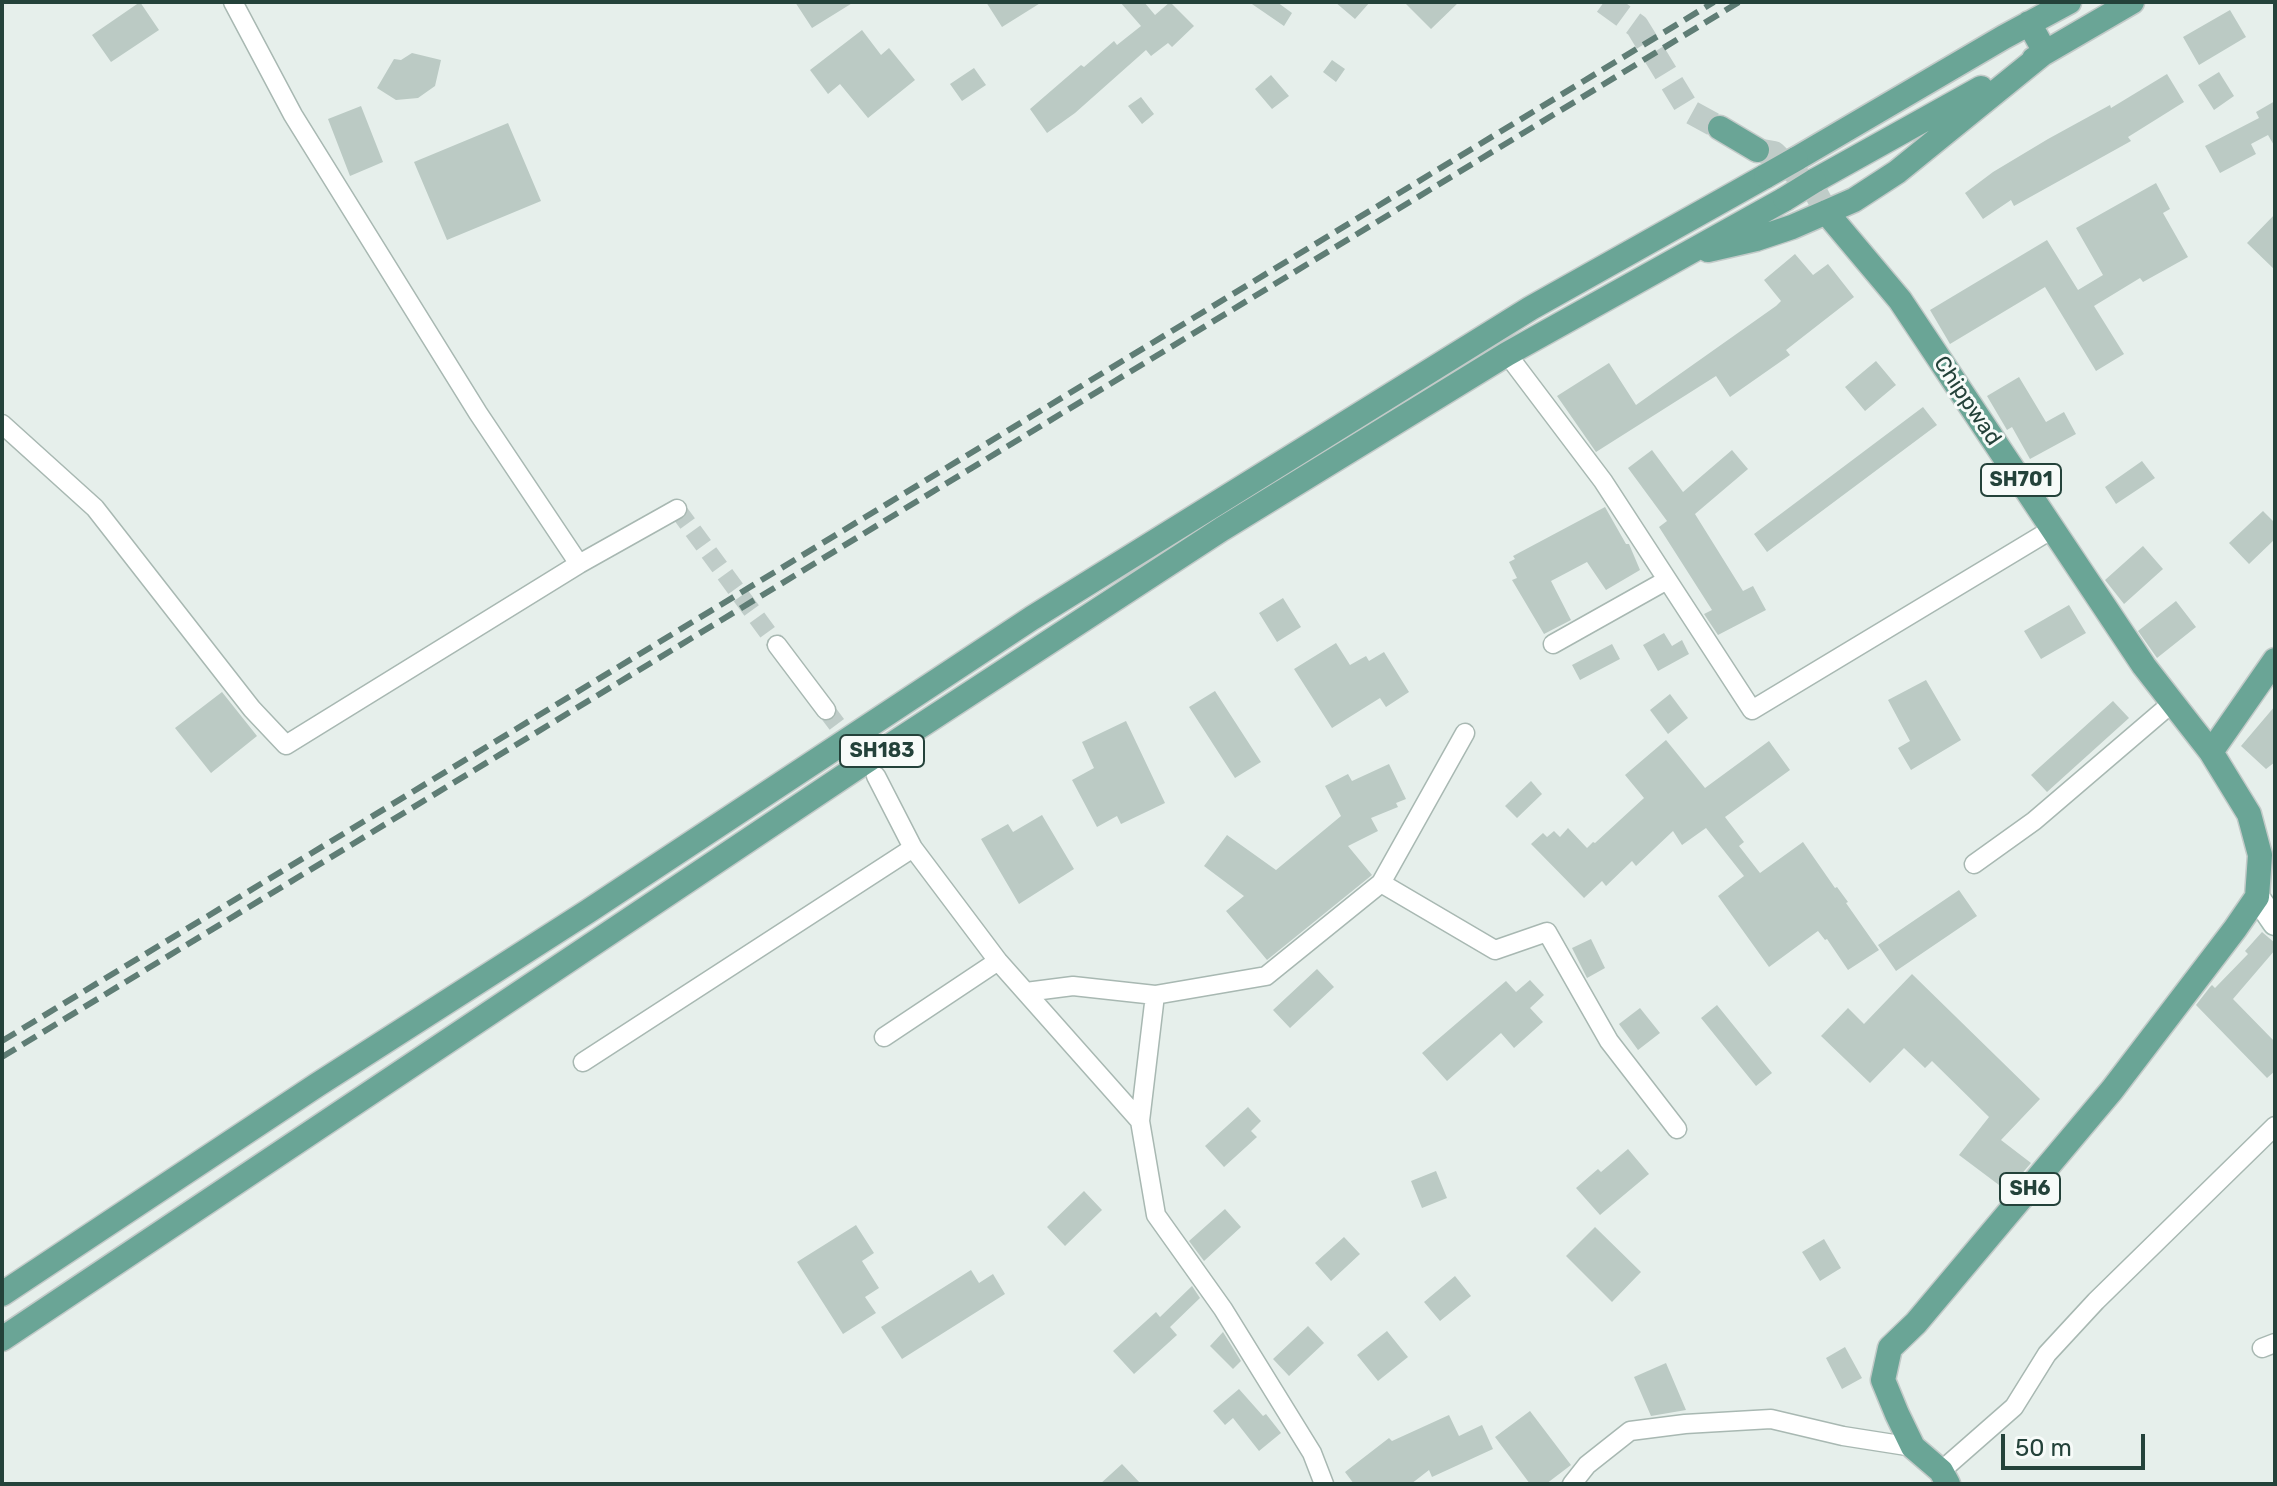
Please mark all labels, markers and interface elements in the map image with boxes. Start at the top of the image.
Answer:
street label: Chippwad [1928,351,2006,451]
road number: SH701 [1981,464,2061,496]
road number: SH183 [840,735,924,767]
road number: SH6 [2000,1173,2060,1205]
scale bar [2005,1418,2149,1468]
text: 50 m [2015,1434,2072,1462]

